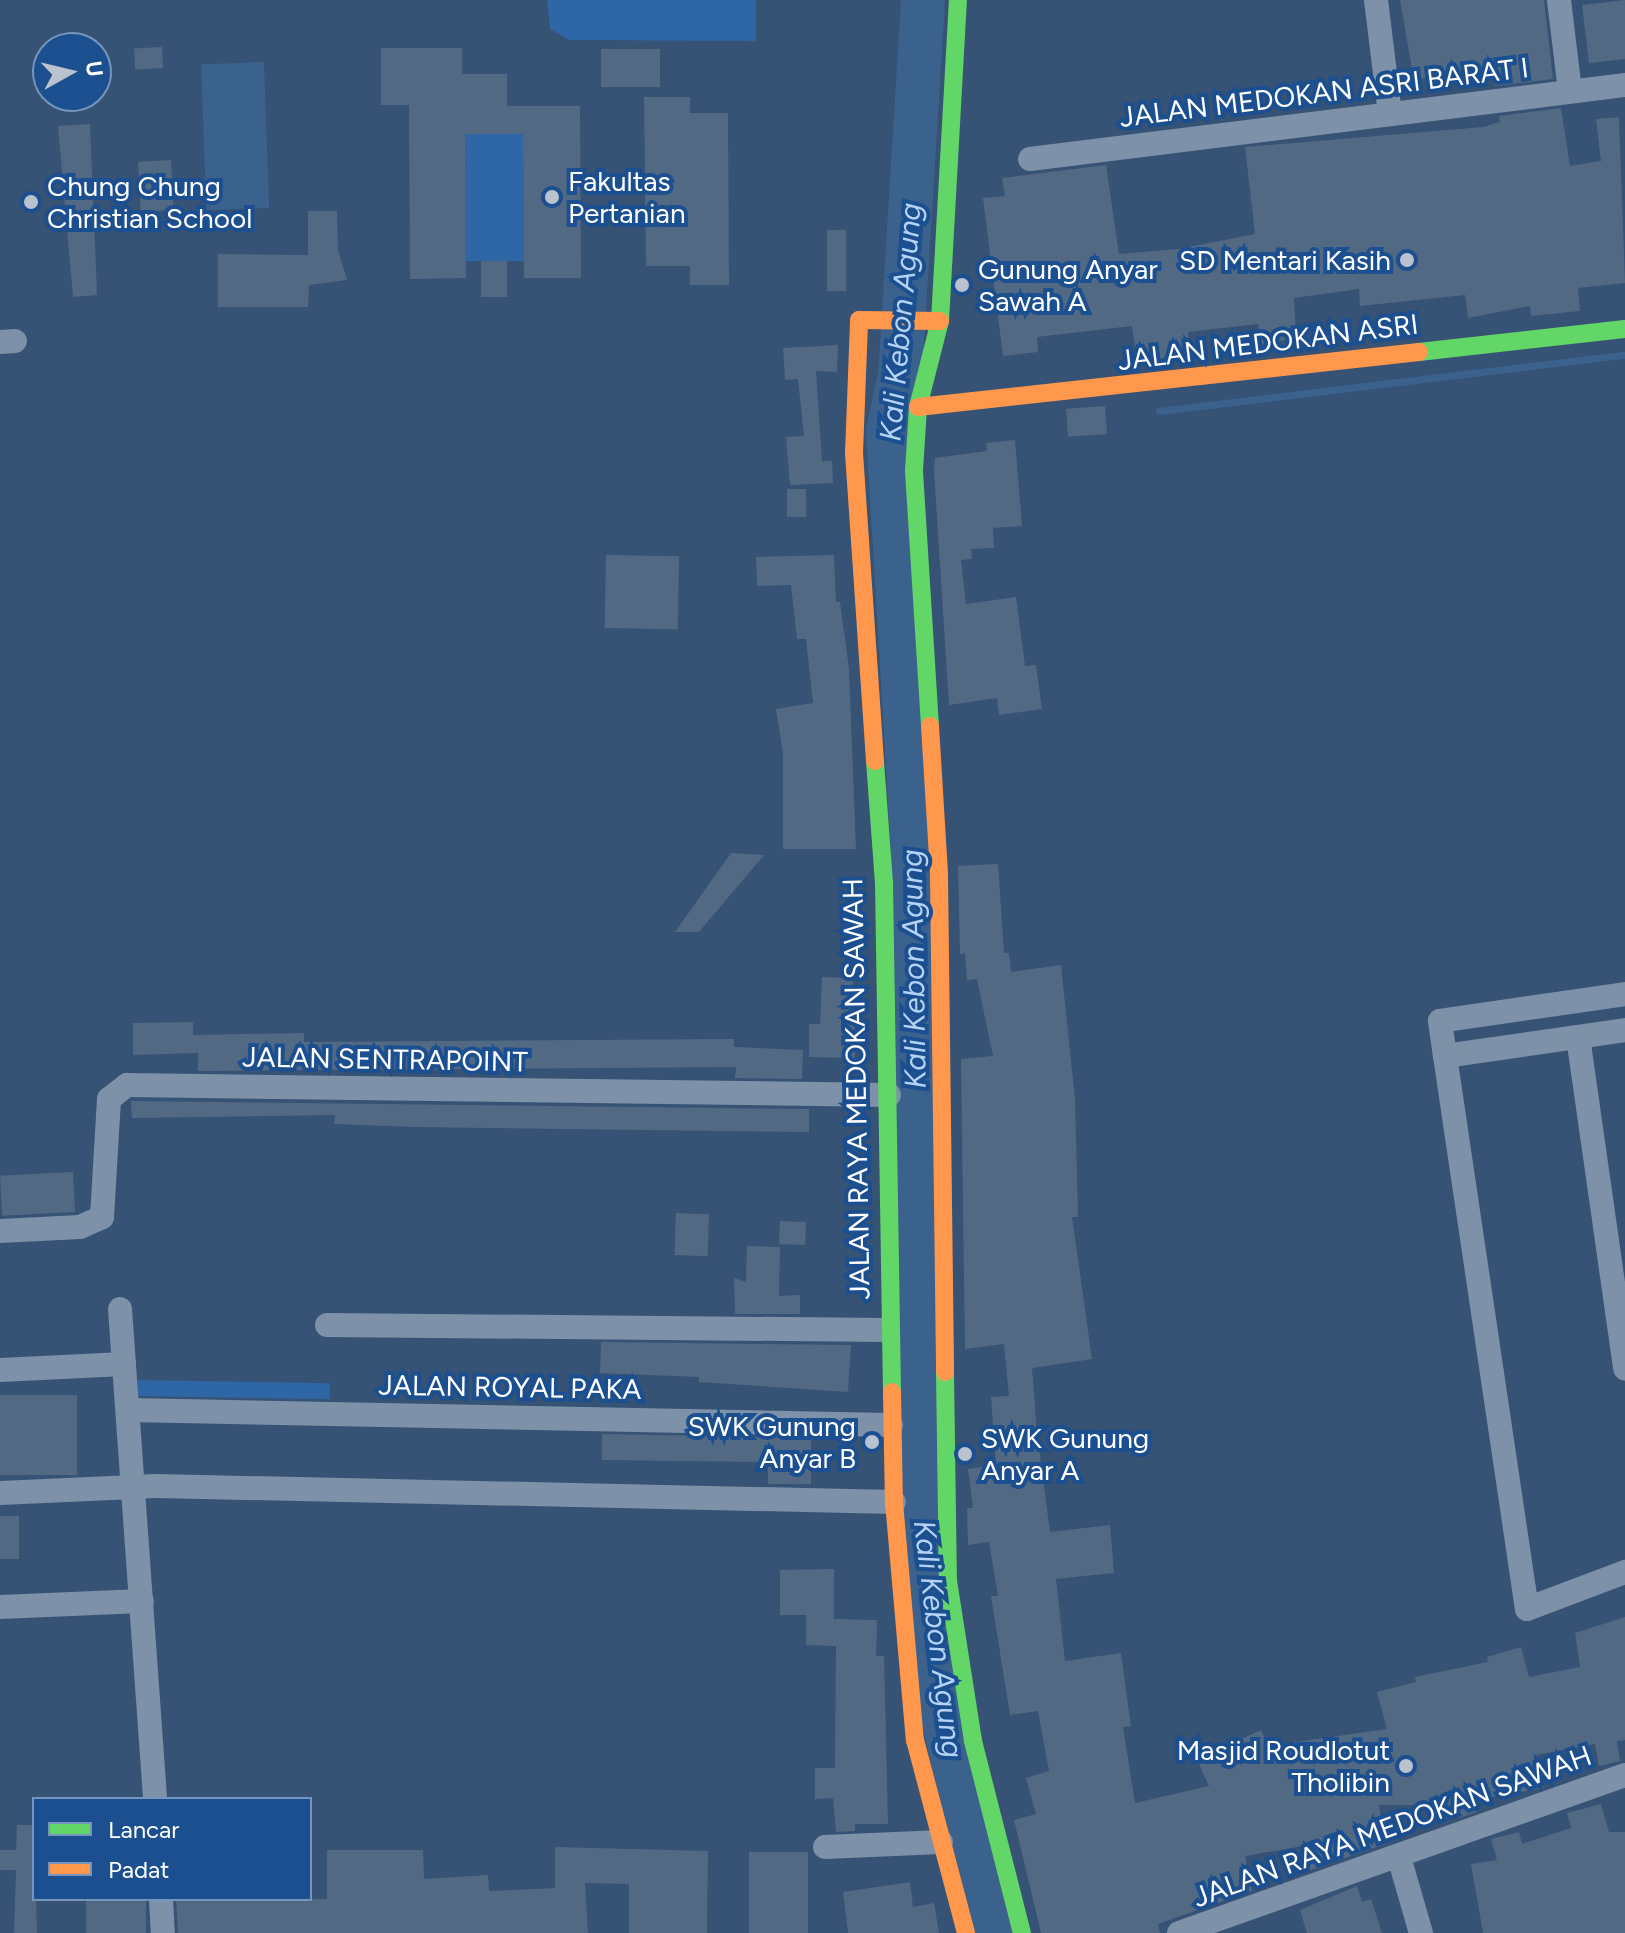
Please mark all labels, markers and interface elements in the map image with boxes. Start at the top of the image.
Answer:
north arrow [32,32,112,112]
street label: JALAN MEDOKAN ASRI BARAT I [1118,50,1530,134]
text: U [80,59,109,78]
place label: Fakultas Pertanian [568,164,686,230]
place label: Chung Chung Christian School [47,169,252,235]
marker: Fakultas Pertanian [543,188,561,206]
marker: Chung Chung Christian School [22,193,40,211]
water label: Kali Kebon Agung [873,201,929,443]
place label: SD Mentari Kasih [1179,243,1391,277]
marker: SD Mentari Kasih [1398,251,1416,269]
place label: Gunung Anyar Sawah A [978,252,1158,318]
marker: Gunung Anyar Sawah A [953,276,971,294]
street label: JALAN MEDOKAN ASRI [1116,307,1420,377]
water label: Kali Kebon Agung [894,849,934,1089]
street label: JALAN RAYA MEDOKAN SAWAH [836,878,876,1300]
street label: JALAN SENTRAPOINT [242,1040,528,1078]
street label: JALAN ROYAL PAKA [378,1368,642,1406]
place label: SWK Gunung Anyar B [688,1409,856,1475]
place label: SWK Gunung Anyar A [981,1421,1149,1487]
marker: SWK Gunung Anyar B [863,1433,881,1451]
marker: SWK Gunung Anyar A [956,1445,974,1463]
water label: Kali Kebon Agung [906,1518,970,1760]
place label: Masjid Roudlotut Tholibin [1177,1733,1390,1799]
street label: JALAN RAYA MEDOKAN SAWAH [1188,1738,1596,1914]
marker: Masjid Roudlotut Tholibin [1397,1757,1415,1775]
legend [32,1797,312,1901]
text: Lancar [108,1815,179,1844]
text: Padat [108,1855,169,1884]

